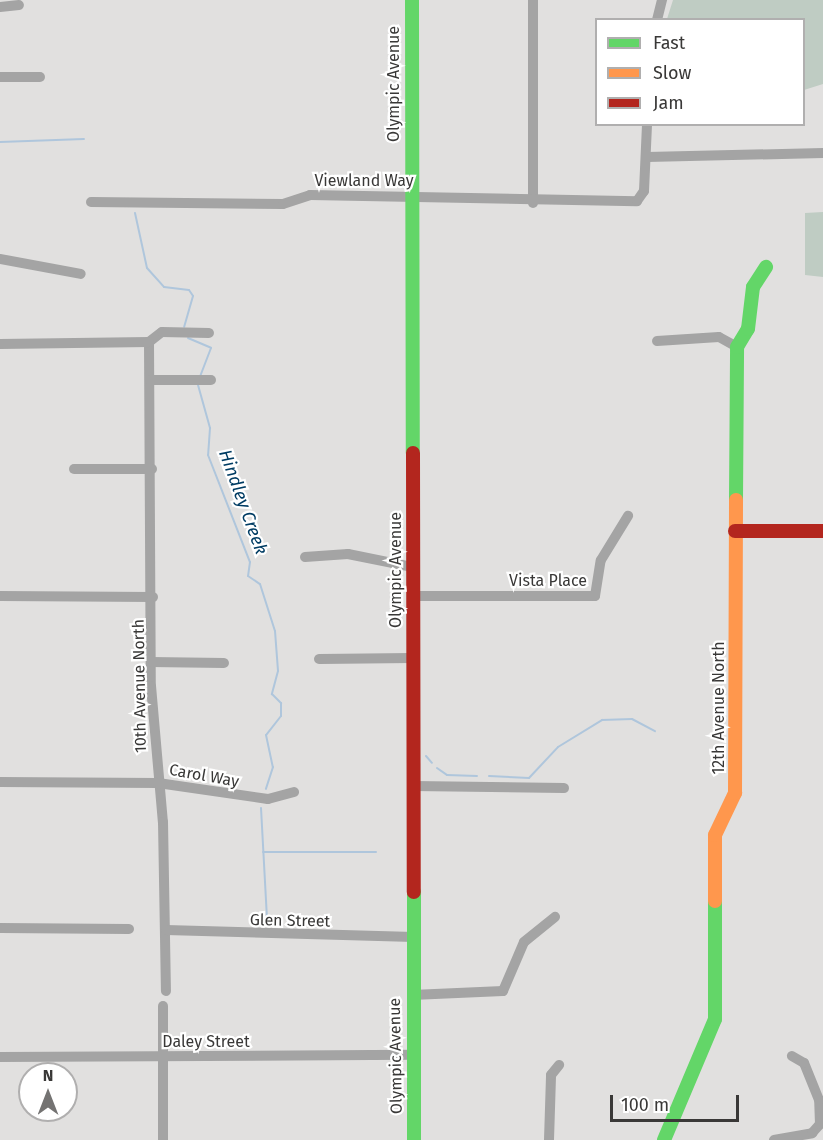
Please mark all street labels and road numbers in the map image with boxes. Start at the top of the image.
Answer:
street label: Olympic Avenue [384,26,404,142]
street label: Viewland Way [314,171,414,191]
street label: Olympic Avenue [386,512,406,628]
street label: Vista Place [509,571,587,591]
street label: 10th Avenue North [129,619,151,753]
street label: 12th Avenue North [709,641,729,775]
street label: Carol Way [168,760,240,792]
street label: Glen Street [250,911,330,931]
street label: Olympic Avenue [385,998,407,1114]
street label: Daley Street [162,1032,250,1052]

